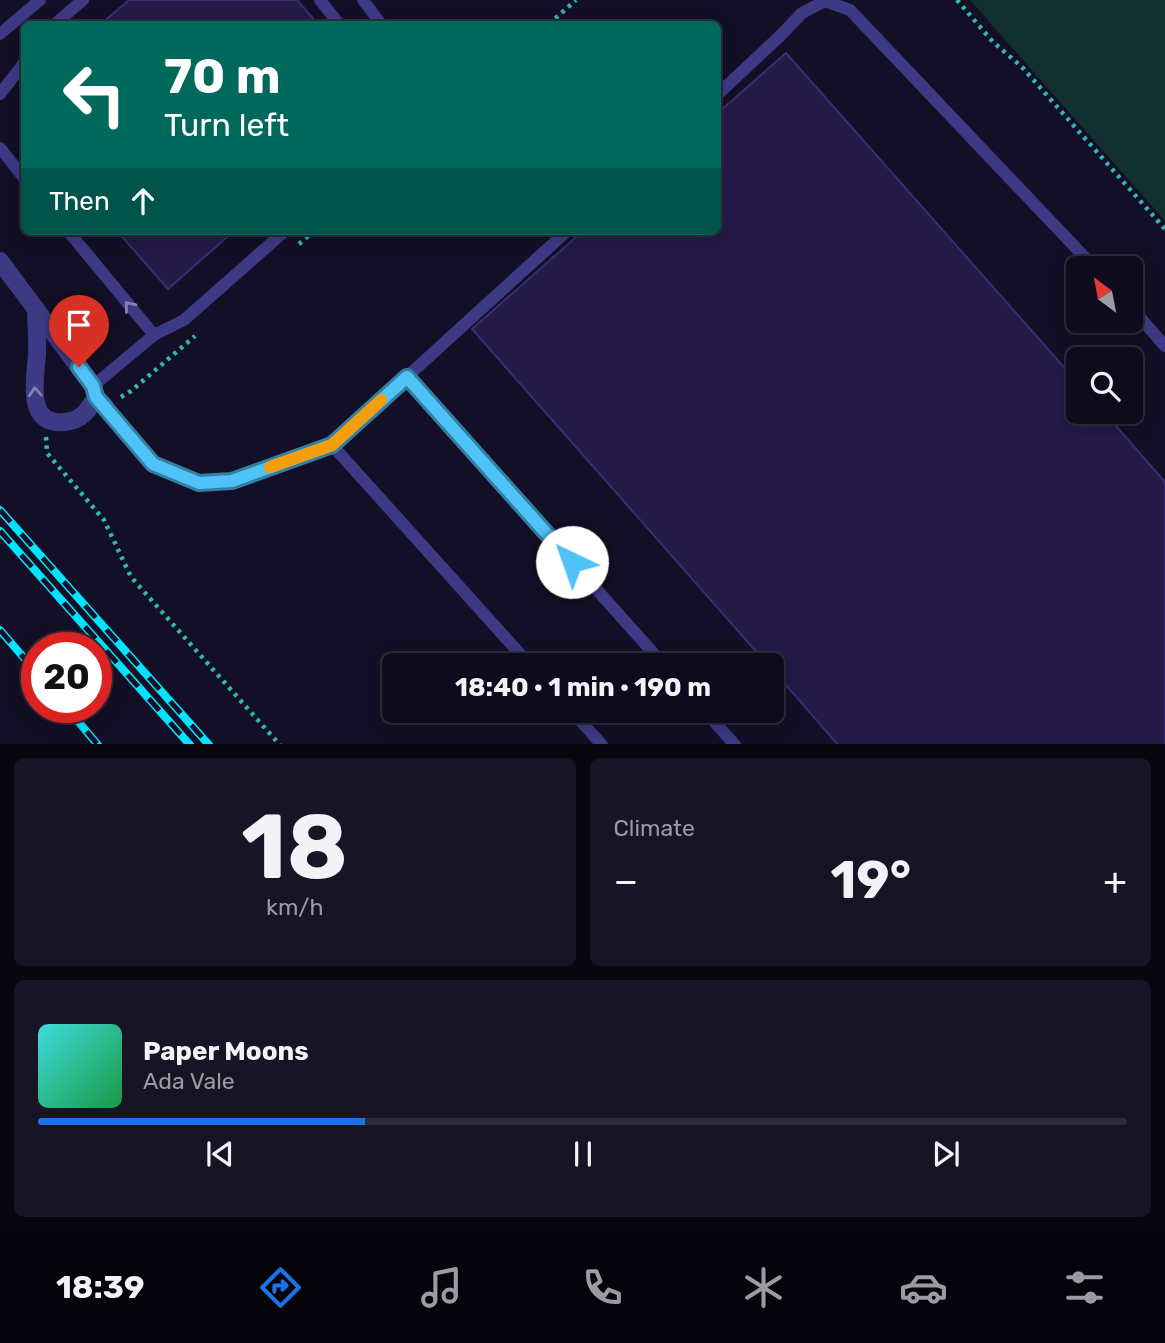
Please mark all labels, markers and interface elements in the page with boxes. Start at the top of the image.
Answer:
text: 70 m [164,47,281,105]
icon: left [49,49,140,140]
text: Turn left [164,106,289,144]
icon: ahead [124,182,162,220]
text: Then [49,186,110,217]
north arrow [1066,256,1143,332]
map controls [1066,256,1143,424]
pin [49,295,109,367]
one-way arrow [125,301,138,313]
icon: arrive [60,306,98,344]
button: search [1066,347,1143,424]
one-way arrow [28,386,43,397]
position arrow [535,525,609,599]
speed limit sign: 20 [21,632,112,723]
text: 18:40 · 1 min · 190 m [455,672,711,703]
text: 18 [241,793,348,901]
text: Climate [614,814,695,842]
text: 19° [830,849,911,911]
text: − [614,858,638,904]
text: + [1103,858,1127,904]
text: km/h [266,893,323,921]
text: Paper Moons [143,1036,309,1067]
text: Ada Vale [143,1067,235,1095]
icon: previous [201,1135,239,1173]
icon: pause [564,1135,602,1173]
icon: next [927,1135,965,1173]
icon: directions [256,1263,305,1312]
icon: music [417,1263,466,1312]
icon: phone [578,1263,627,1312]
icon: climate [739,1263,788,1312]
icon: car [899,1263,948,1312]
icon: filters [1060,1263,1109,1312]
text: 18:39 [56,1268,144,1306]

